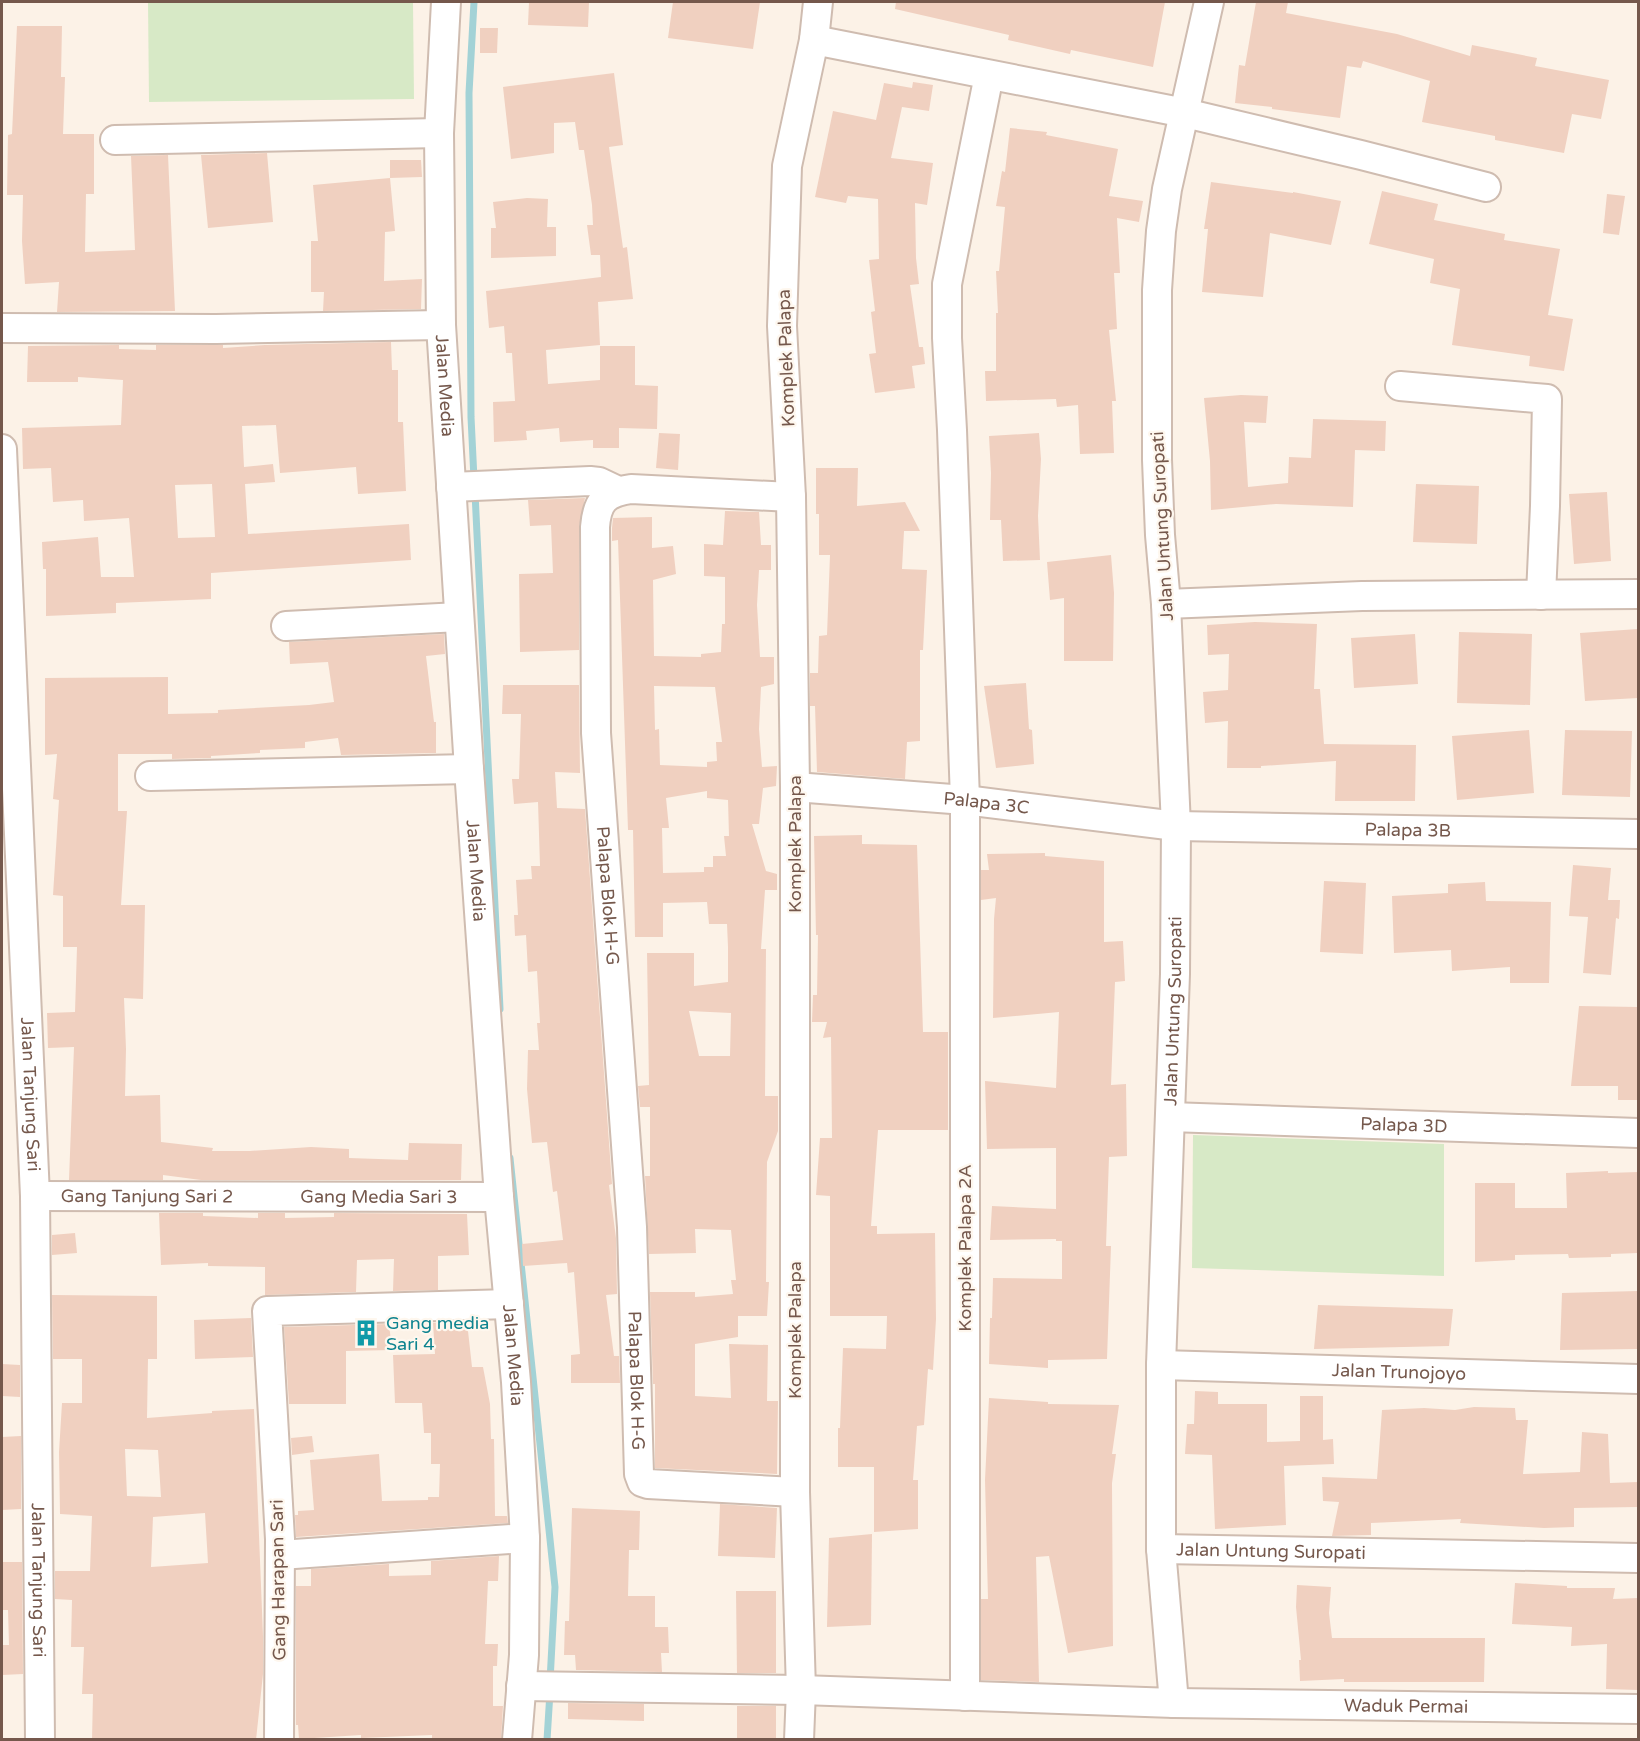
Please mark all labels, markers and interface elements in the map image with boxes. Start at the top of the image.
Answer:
street label: Komplek Palapa [773,289,799,427]
street label: Jalan Media [431,334,459,437]
street label: Jalan Untung Suropati [1146,431,1178,621]
street label: Komplek Palapa [784,775,806,913]
street label: Palapa 3C [943,787,1031,819]
street label: Palapa 3B [1365,818,1451,842]
street label: Jalan Media [462,819,491,922]
street label: Palapa Blok H-G [592,825,624,966]
street label: Jalan Untung Suropati [1159,916,1186,1106]
street label: Jalan Tanjung Sari [16,1017,45,1172]
street label: Palapa 3D [1360,1113,1448,1137]
street label: Komplek Palapa 2A [954,1164,976,1332]
street label: Gang Tanjung Sari 2 [61,1185,233,1207]
street label: Gang Media Sari 3 [300,1186,458,1208]
street label: Komplek Palapa [784,1261,806,1399]
street label: Jalan Media [498,1303,528,1407]
street label: Palapa Blok H-G [623,1311,649,1451]
place label: Gang media Sari 4 [386,1312,489,1355]
building icon: Gang media Sari 4 [351,1318,381,1348]
street label: Jalan Trunojoyo [1331,1359,1466,1385]
street label: Gang Harapan Sari [266,1499,290,1661]
street label: Jalan Tanjung Sari [27,1503,50,1658]
street label: Jalan Untung Suropati [1176,1538,1366,1564]
street label: Waduk Permai [1344,1694,1468,1718]

